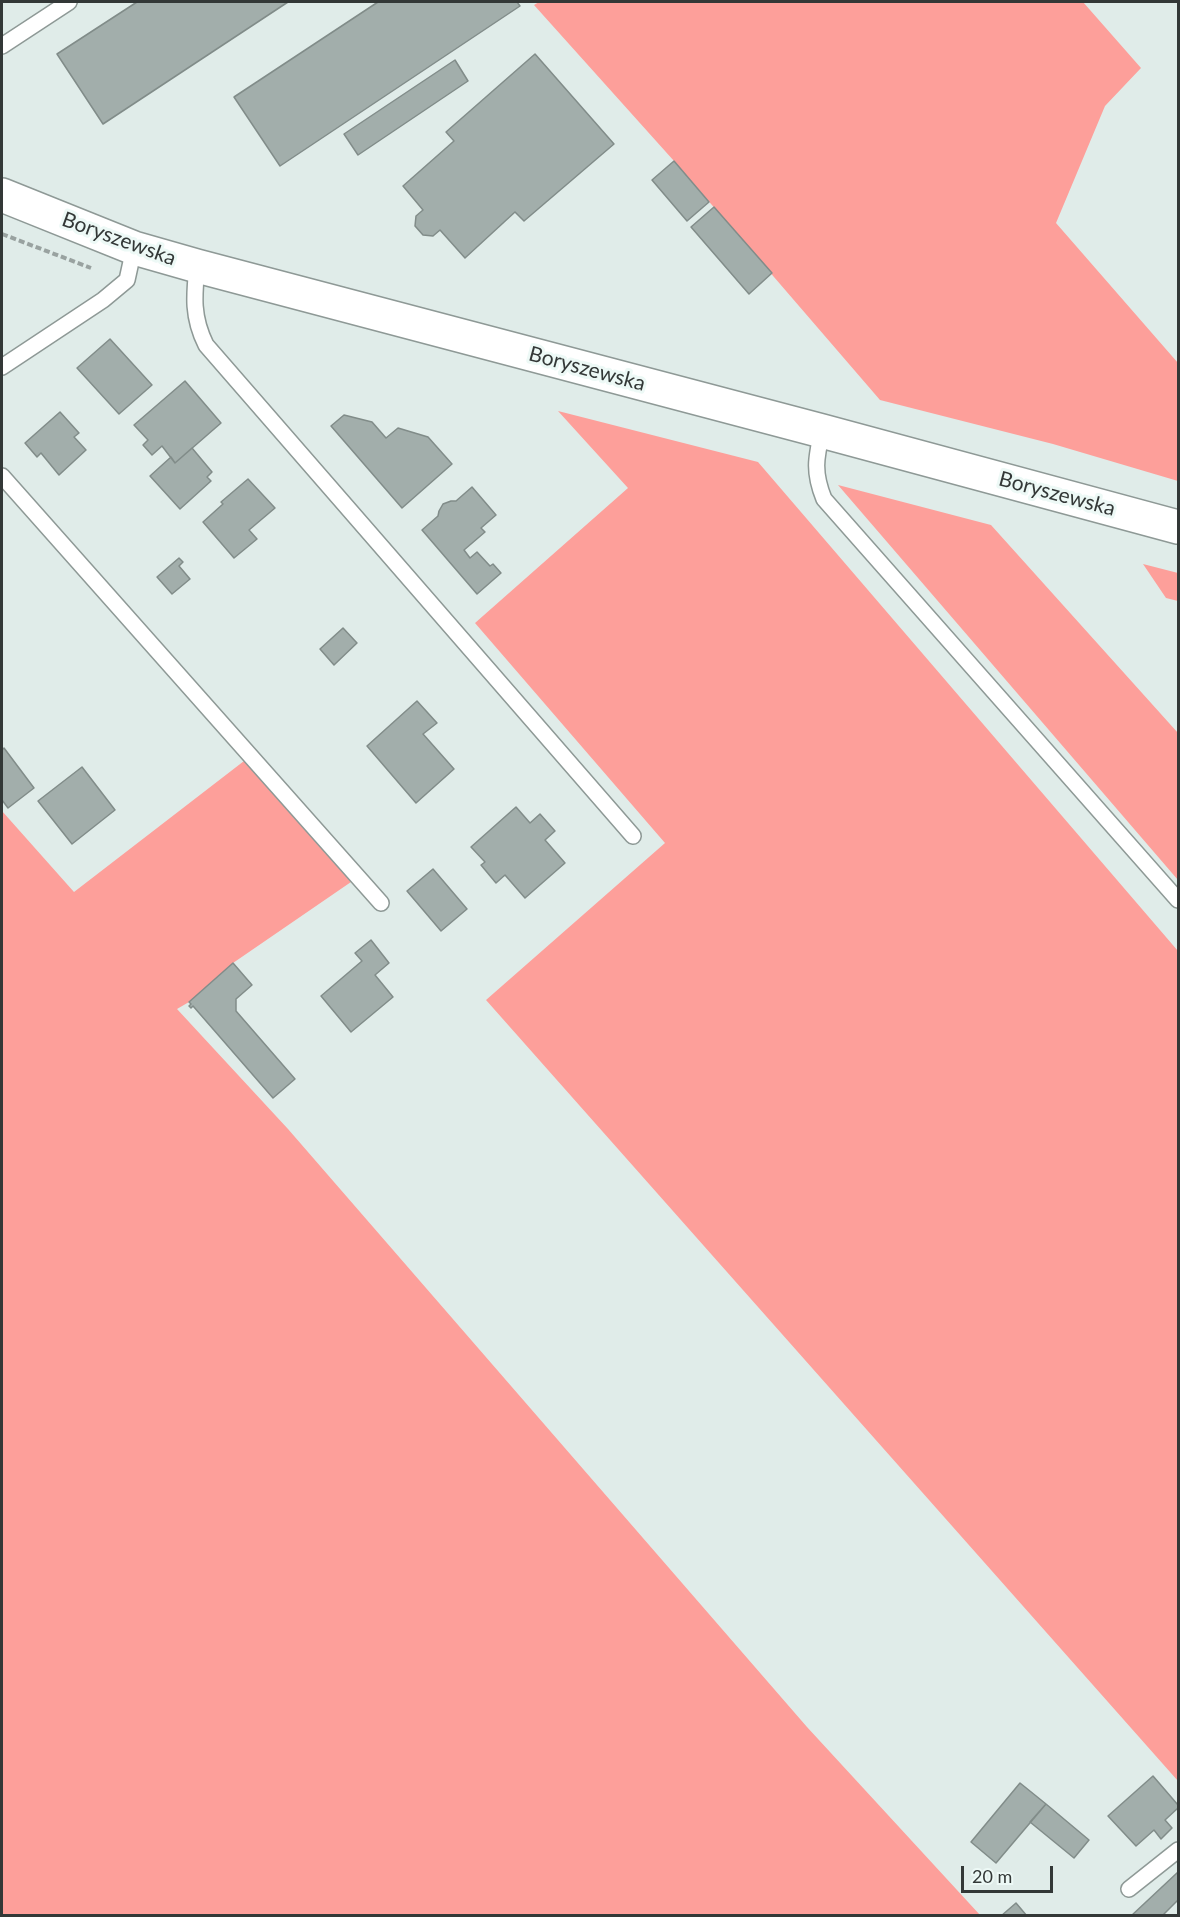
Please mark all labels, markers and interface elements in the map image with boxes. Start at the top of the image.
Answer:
street label: Boryszewska [59,207,179,271]
street label: Boryszewska [526,341,648,397]
street label: Boryszewska [996,466,1118,522]
scale bar [964,1854,1056,1892]
text: 20 m [972,1865,1012,1887]

